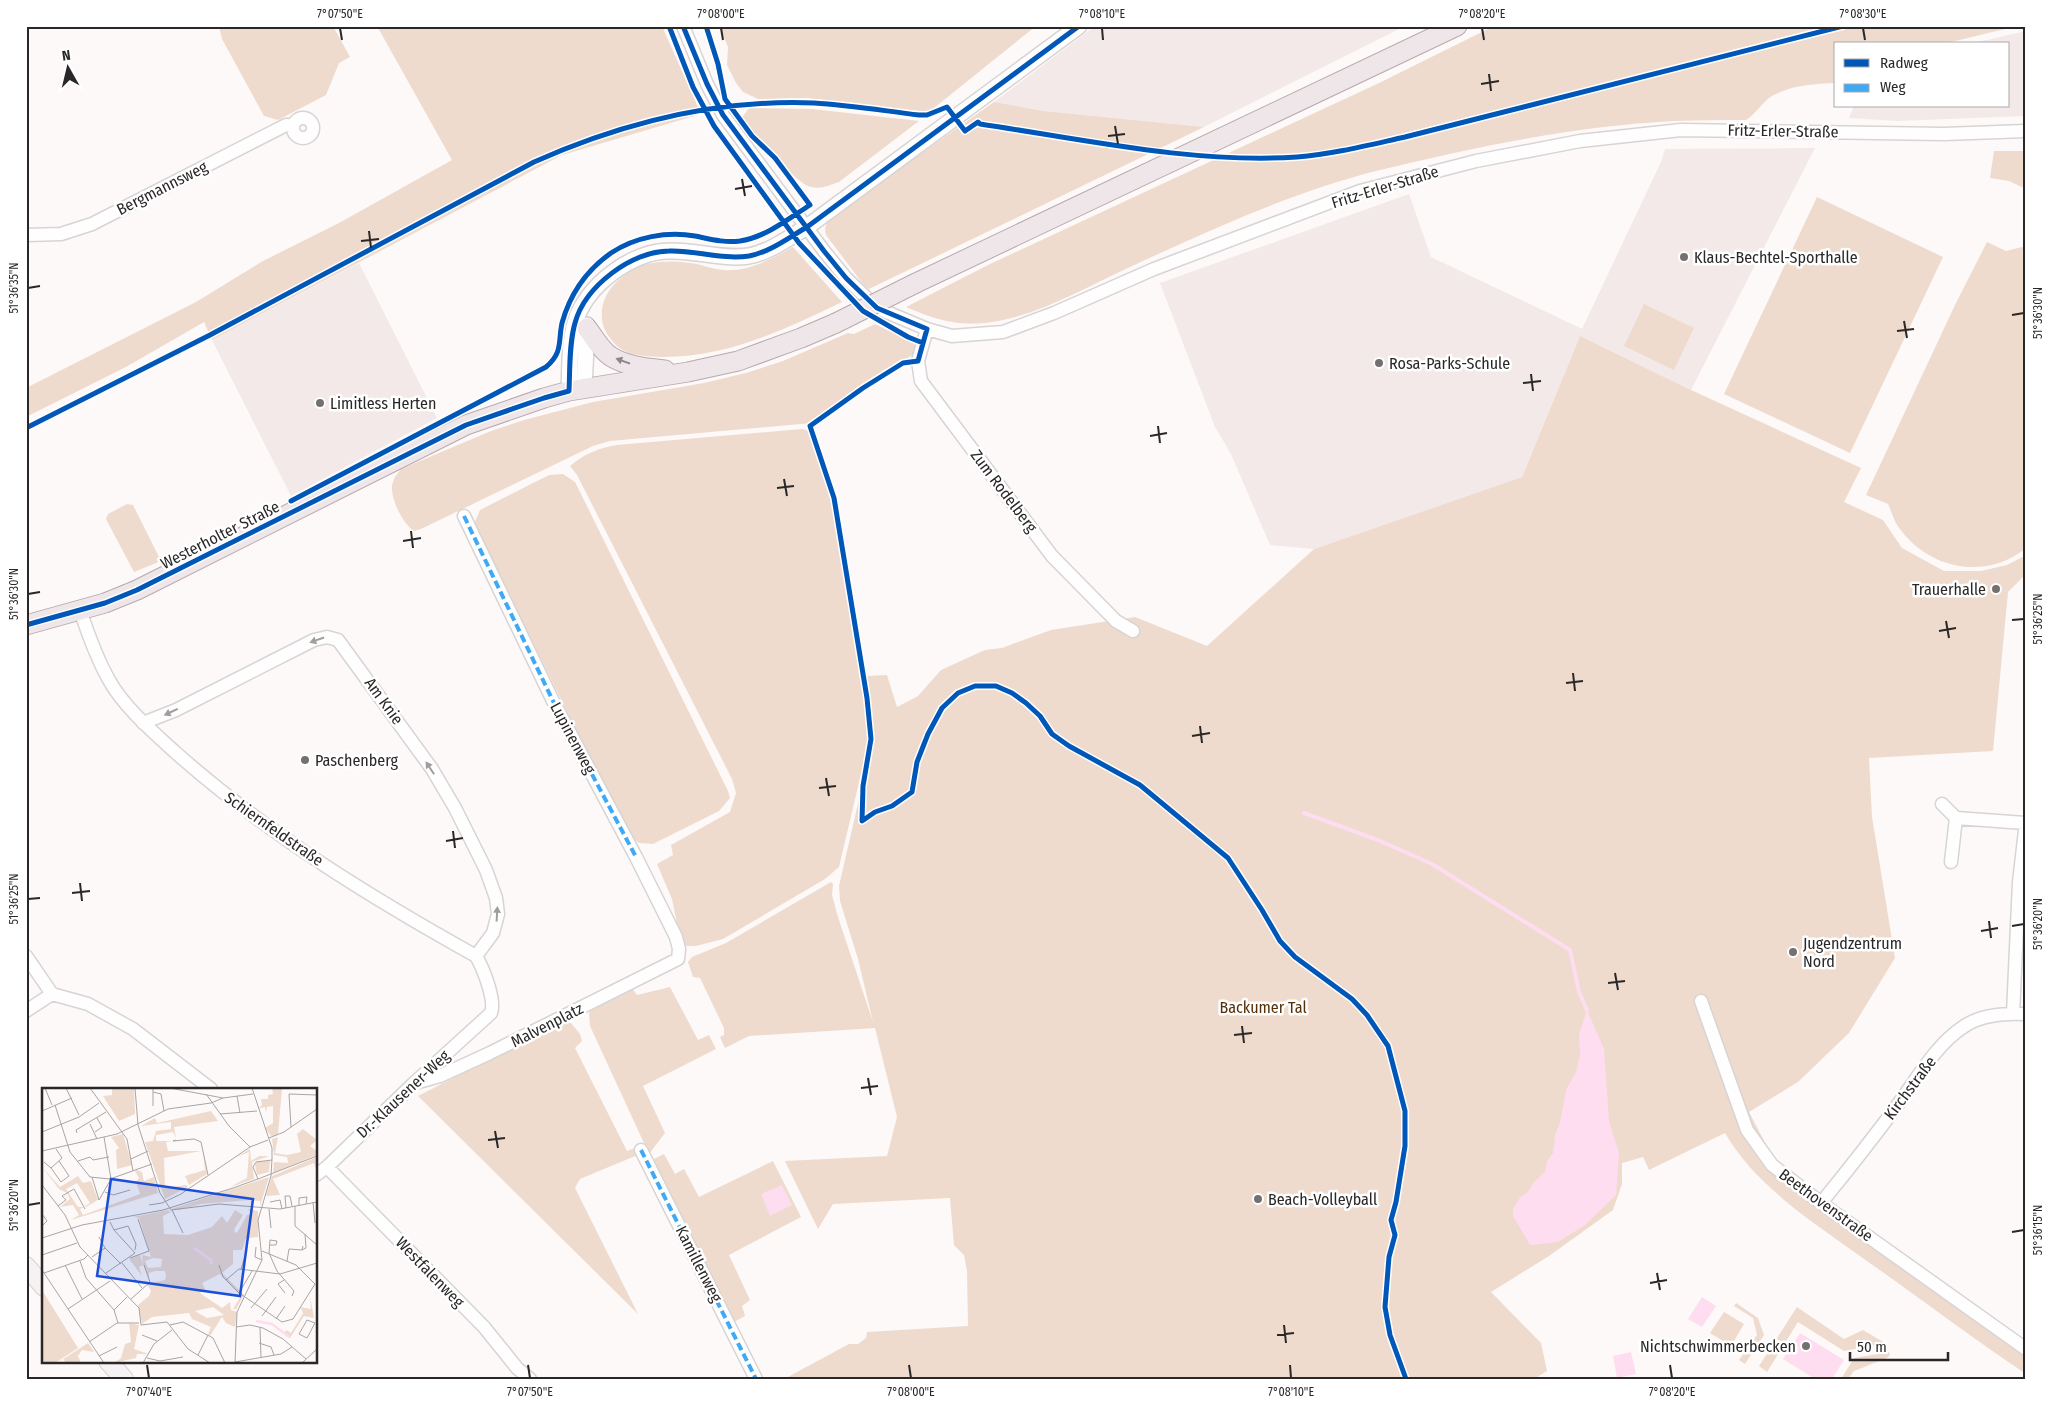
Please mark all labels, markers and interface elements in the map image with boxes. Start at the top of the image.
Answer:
text: 7°07'50"E [317,7,363,21]
text: 7°08'00"E [697,7,745,21]
text: 7°08'10"E [1079,7,1125,21]
text: 7°08'20"E [1459,7,1506,21]
text: 7°08'30"E [1840,7,1887,21]
north arrow [42,42,92,92]
legend [1834,42,2010,108]
text: N [61,47,72,65]
text: Radweg [1880,54,1928,72]
text: Weg [1880,78,1906,96]
street label: Fritz-Erler-Straße [1727,121,1839,141]
street label: Bergmannsweg [114,157,211,219]
street label: Fritz-Erler-Straße [1329,162,1441,212]
place label: Klaus-Bechtel-Sporthalle [1694,248,1858,267]
marker: Klaus-Bechtel-Sporthalle [1678,251,1690,263]
text: 51°36'35"N [7,262,21,314]
text: 51°36'30"N [2031,287,2045,339]
place label: Rosa-Parks-Schule [1389,354,1510,373]
one-way arrow [616,357,631,364]
marker: Rosa-Parks-Schule [1373,357,1385,369]
place label: Limitless Herten [330,394,436,413]
marker: Limitless Herten [314,397,326,409]
street label: Zum Rodelberg [967,446,1042,536]
street label: Westerholter Straße [157,497,283,573]
text: 51°36'30"N [7,568,21,620]
place label: Trauerhalle [1912,580,1986,599]
marker: Trauerhalle [1990,583,2002,595]
text: 51°36'25"N [2031,593,2045,645]
one-way arrow [309,636,324,644]
street label: Am Knie [361,674,407,728]
street label: Lupinenweg [546,699,600,778]
one-way arrow [164,708,178,716]
place label: Paschenberg [315,751,398,770]
marker: Paschenberg [299,754,311,766]
one-way arrow [426,761,435,774]
street label: Schiernfeldstraße [221,788,327,870]
text: 51°36'25"N [7,873,21,925]
text: 51°36'20"N [2031,898,2045,950]
one-way arrow [493,905,501,921]
place label: Jugendzentrum Nord [1803,934,1902,971]
marker: Jugendzentrum Nord [1787,946,1799,958]
park label: Backumer Tal [1219,998,1307,1017]
street label: Malvenplatz [508,999,586,1051]
street label: Dr.-Klausener-Weg [353,1046,454,1142]
street label: Kirchstraße [1880,1053,1940,1123]
inset map [42,1088,318,1362]
street label: Beethovenstraße [1775,1165,1877,1245]
text: 51°36'20"N [7,1179,21,1231]
place label: Beach-Volleyball [1268,1190,1377,1209]
marker: Beach-Volleyball [1252,1193,1264,1205]
text: 51°36'15"N [2031,1205,2045,1255]
street label: Kamillenweg [672,1223,727,1306]
street label: Westfalenweg [392,1233,469,1311]
scale bar [1850,1330,1947,1362]
place label: Nichtschwimmerbecken [1640,1337,1796,1356]
text: 50 m [1857,1338,1887,1356]
marker: Nichtschwimmerbecken [1800,1340,1812,1352]
text: 7°07'40"E [126,1385,172,1399]
text: 7°07'50"E [507,1385,553,1399]
text: 7°08'00"E [887,1385,935,1399]
text: 7°08'10"E [1268,1385,1314,1399]
text: 7°08'20"E [1649,1385,1696,1399]

